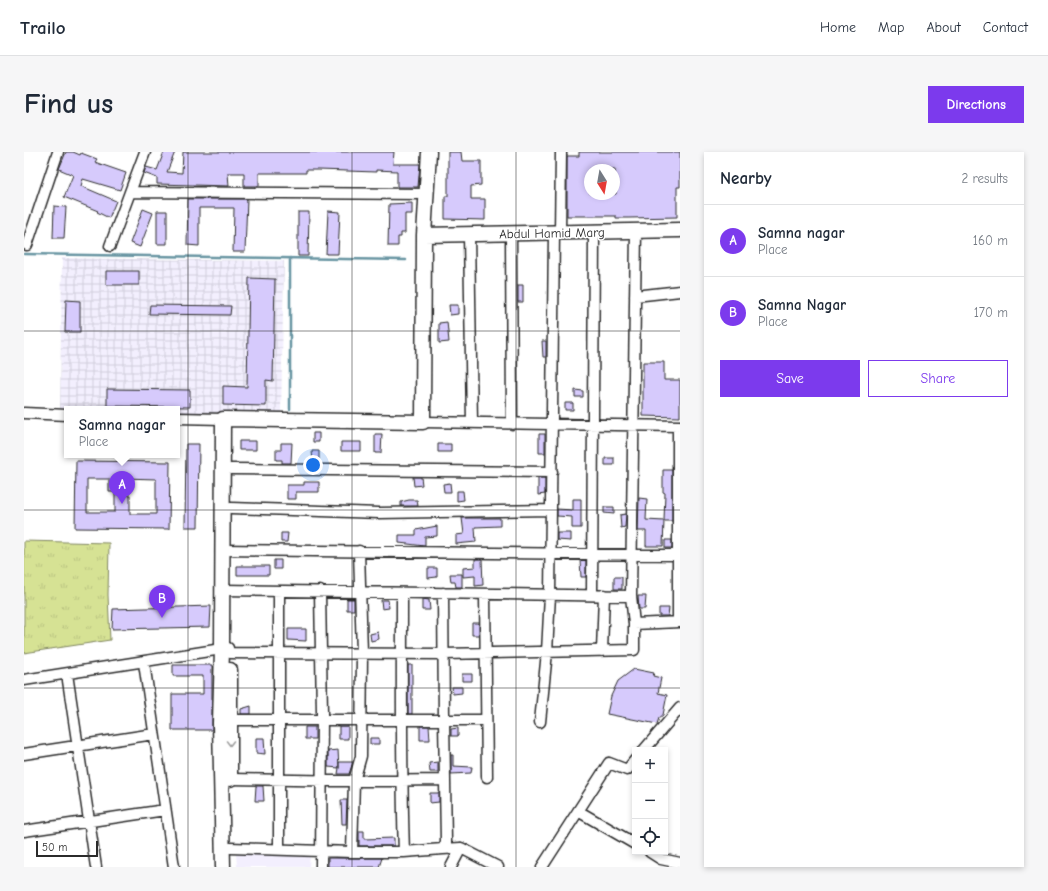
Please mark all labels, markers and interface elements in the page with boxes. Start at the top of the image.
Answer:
text: Trailo [20,17,66,39]
text: Home [820,19,856,36]
text: Map [878,19,904,36]
text: About [926,19,961,36]
text: Contact [983,19,1028,36]
button: Directions [928,86,1024,123]
text: Find us [24,88,113,120]
north arrow [584,164,620,200]
text: Nearby [720,169,771,188]
text: 2 results [961,171,1008,186]
text: Samna nagar [758,224,845,242]
street label: Abdul Hamid Marg [499,225,605,241]
text: A [729,233,737,248]
text: 160 m [973,233,1008,248]
text: Place [758,242,788,257]
text: Samna Nagar [758,296,846,314]
text: B [729,305,737,320]
text: 170 m [974,305,1008,320]
text: Place [758,314,788,329]
button: Save [720,360,860,397]
button: Share [868,360,1008,397]
popup [64,406,180,458]
text: Samna nagar [79,416,165,434]
text: Place [79,434,108,449]
your location [303,455,323,475]
pin: A [109,471,135,504]
pin: B [149,585,175,618]
one-way arrow [226,740,234,746]
map controls [632,747,668,855]
button: + [632,747,668,783]
button: − [632,783,668,819]
button: locate [632,819,668,855]
scale bar [36,839,98,858]
text: 50 m [42,841,67,854]

